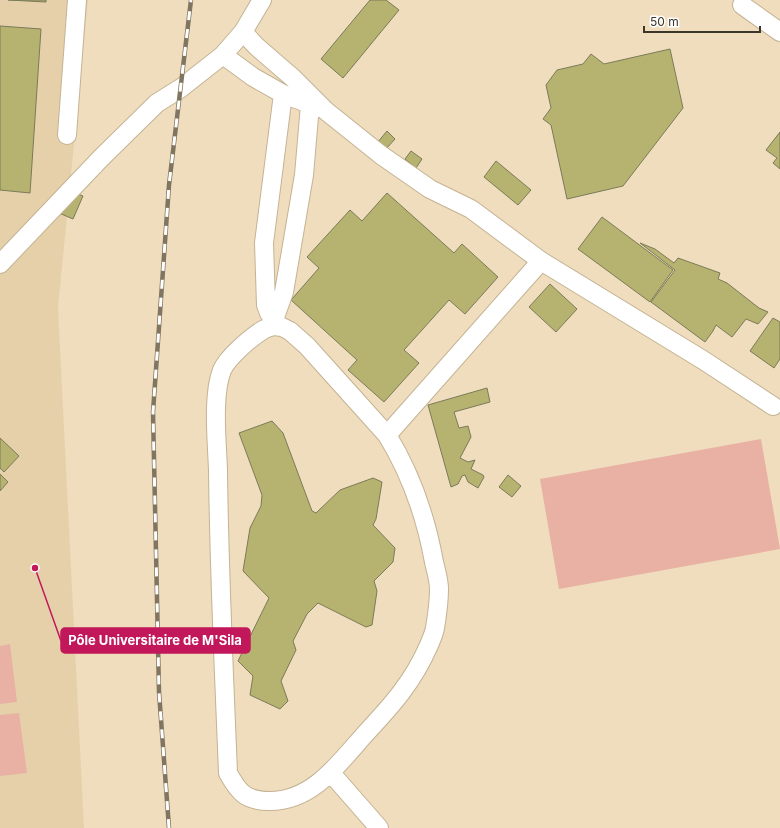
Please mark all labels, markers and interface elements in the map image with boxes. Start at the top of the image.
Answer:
scale bar [644,8,760,34]
text: 50 m [650,14,679,29]
callout: Pôle Universitaire de M'Sila [61,628,250,653]
text: Pôle Universitaire de M'Sila [68,632,242,648]

